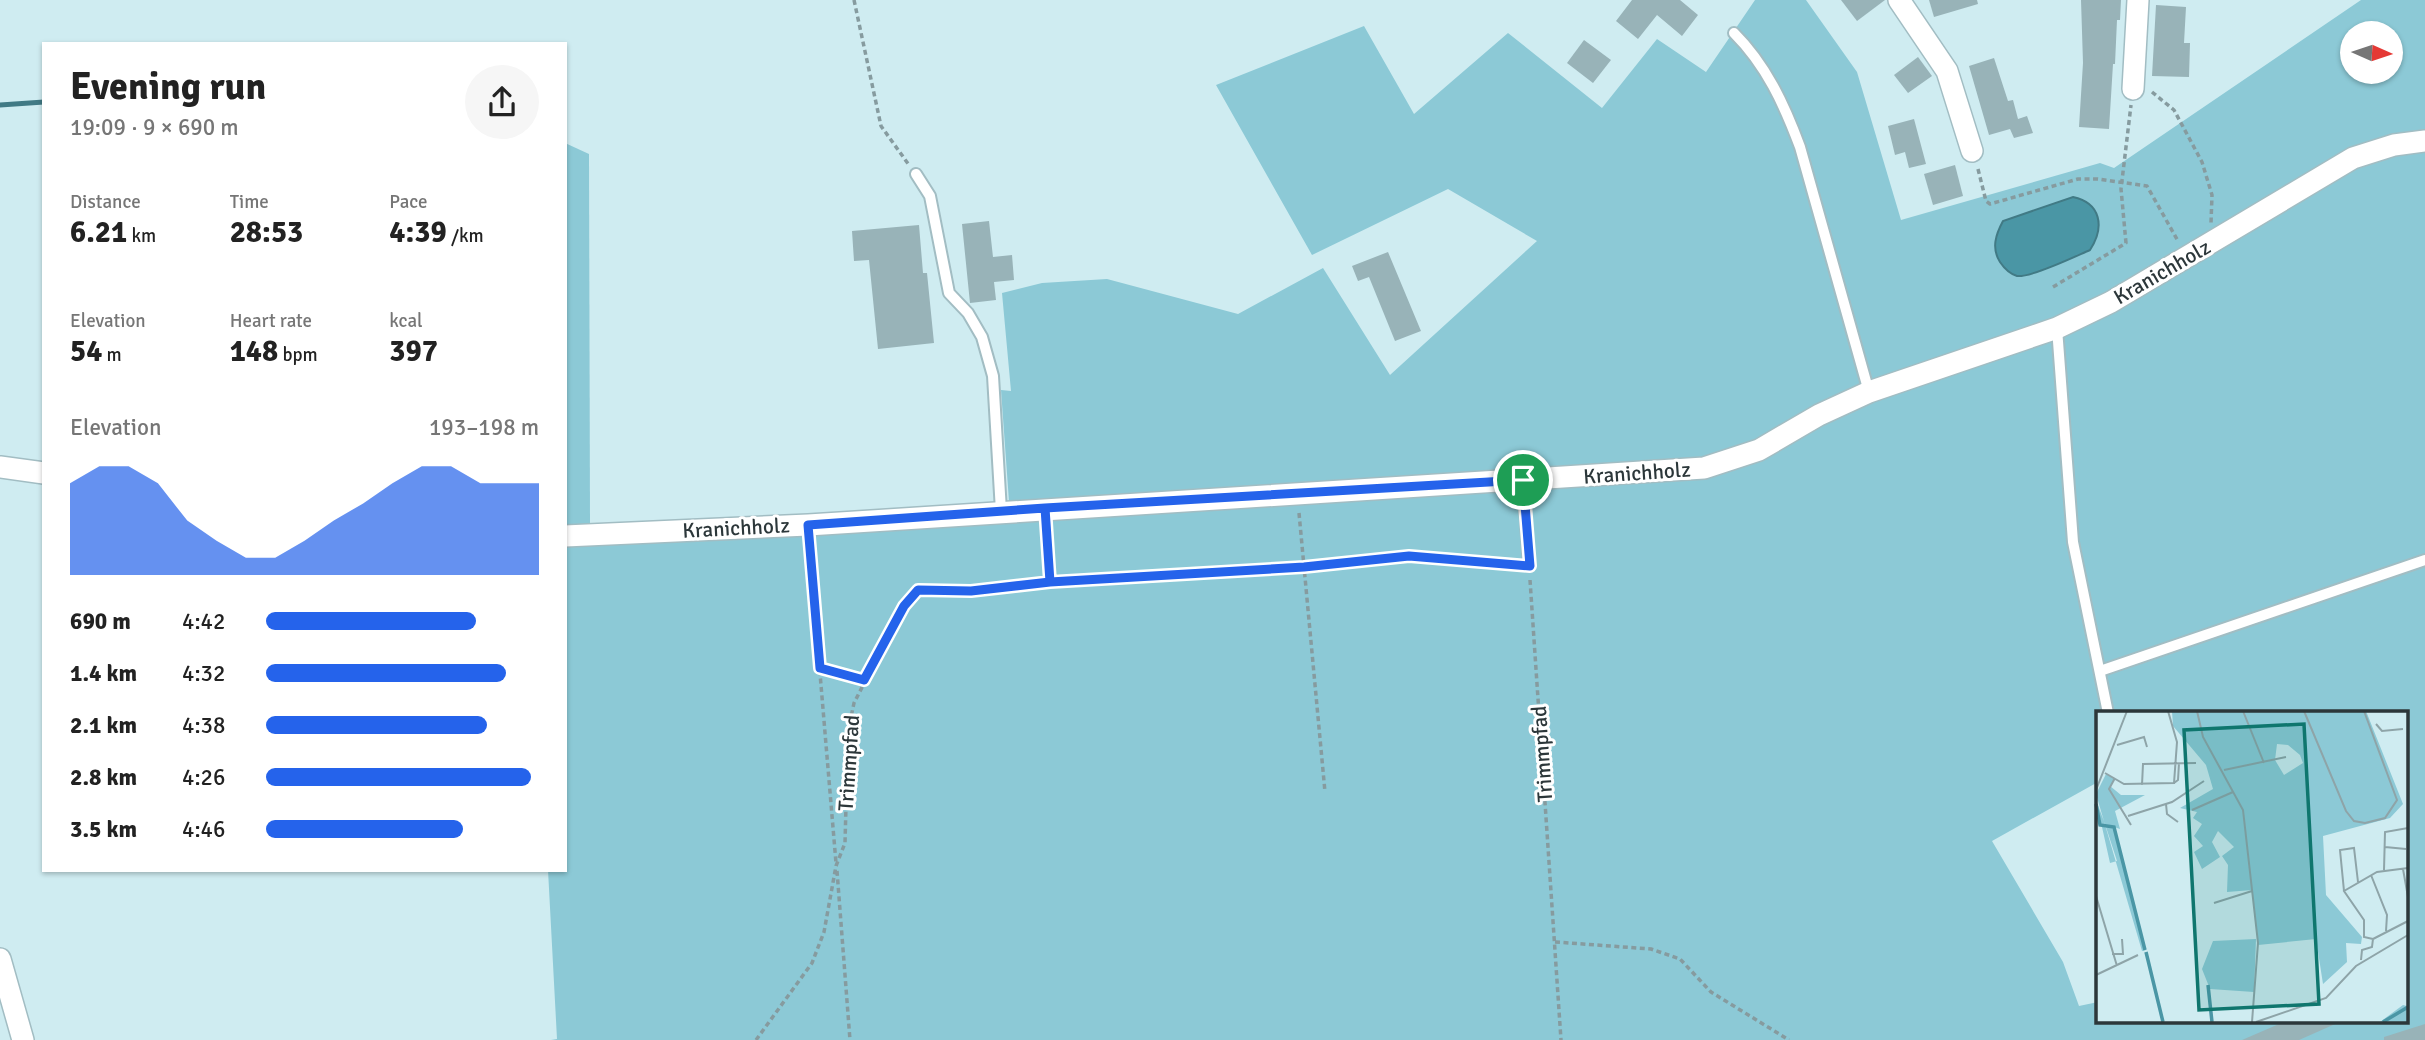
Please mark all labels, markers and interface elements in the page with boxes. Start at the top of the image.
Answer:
north arrow [2340,21,2403,84]
map controls [2340,21,2403,84]
text: Evening run [70,63,266,110]
button: share [465,65,539,139]
text: 19:09 · 9 × 690 m [70,113,239,142]
text: Distance [70,190,141,214]
text: Time [230,190,269,214]
text: Pace [389,190,428,214]
text: 6.21 [70,214,127,251]
text: 28:53 [230,214,303,251]
text: 4:39 [389,214,447,251]
text: km [127,224,156,248]
text: /km [447,224,484,248]
street label: Kranichholz [2109,234,2215,310]
text: Elevation [70,309,146,333]
text: Heart rate [230,309,312,333]
text: kcal [389,309,423,333]
text: 54 [70,333,102,370]
text: 148 [230,333,278,370]
text: 397 [389,333,438,370]
text: m [102,343,122,367]
text: bpm [278,343,318,367]
text: Elevation [70,413,162,442]
text: 193–198 m [429,413,539,442]
pin [1493,450,1553,510]
street label: Kranichholz [1582,456,1692,490]
icon: arrive [1504,461,1542,499]
street label: Kranichholz [682,512,790,544]
text: 690 m [70,607,131,636]
text: 4:42 [182,607,225,636]
text: 1.4 km [70,659,137,688]
text: 4:32 [182,659,225,688]
street label: Trimmpfad [1526,705,1558,803]
text: 2.1 km [70,711,137,740]
text: 4:38 [182,711,225,740]
inset map [2096,711,2408,1023]
street label: Trimmpfad [833,714,865,812]
text: 2.8 km [70,763,137,792]
text: 4:26 [182,763,225,792]
text: 3.5 km [70,815,137,844]
text: 4:46 [182,815,225,844]

